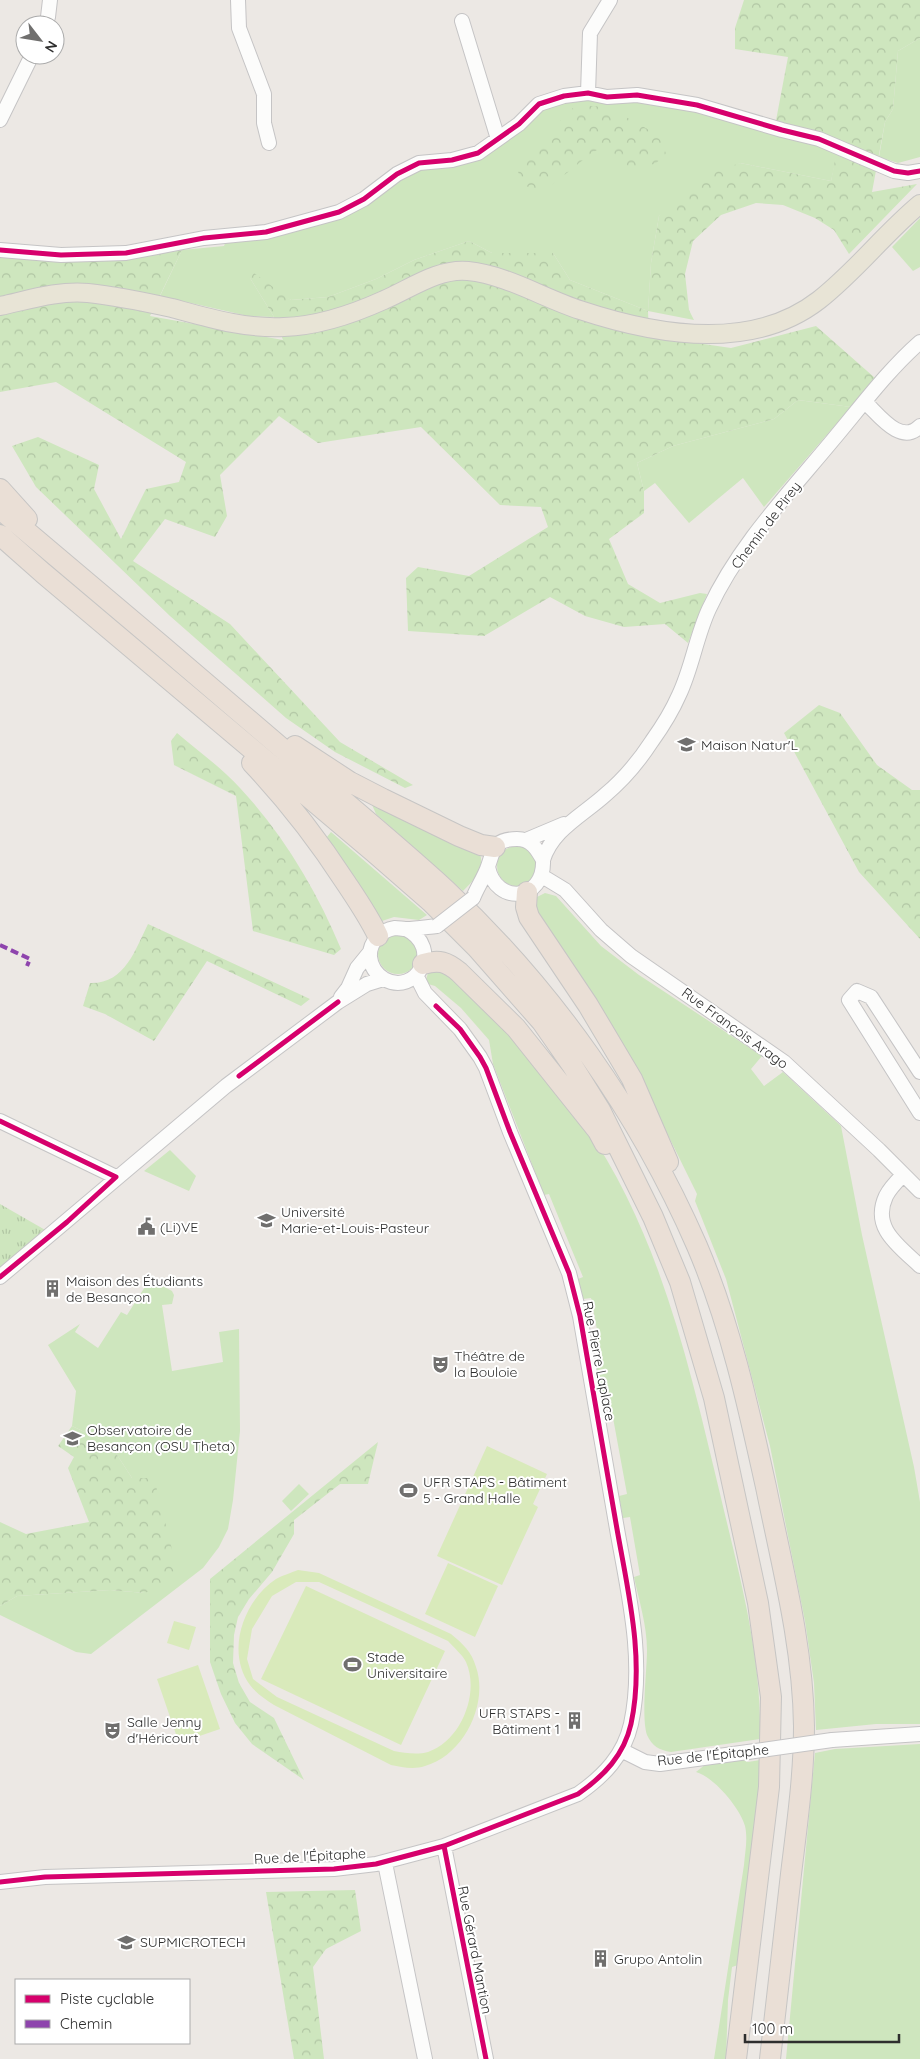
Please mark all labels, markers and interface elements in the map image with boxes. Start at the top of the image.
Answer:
north arrow [15,15,65,65]
text: N [41,38,62,56]
street label: Chemin de Pirey [727,478,805,572]
school or university icon: Maison Natur'L [677,735,697,755]
place label: Maison Natur'L [701,736,798,754]
street label: Rue François Arago [678,983,792,1073]
place label: Université Marie-et-Louis-Pasteur [281,1203,430,1237]
school or university icon: Université Marie-et-Louis-Pasteur [257,1210,277,1230]
public building icon: (Li)VE [136,1217,156,1237]
place label: (Li)VE [160,1218,198,1236]
place label: Maison des Étudiants de Besançon [66,1272,203,1306]
building icon: Maison des Étudiants de Besançon [42,1279,62,1299]
street label: Rue Pierre Laplace [579,1300,619,1423]
place label: Théâtre de la Bouloie [454,1347,525,1381]
theatre icon: Théâtre de la Bouloie [430,1354,450,1374]
place label: Observatoire de Besançon (OSU Theta) [87,1421,235,1455]
school or university icon: Observatoire de Besançon (OSU Theta) [63,1428,83,1448]
place label: UFR STAPS - Bâtiment 5 - Grand Halle [423,1473,567,1507]
sports icon: UFR STAPS - Bâtiment 5 - Grand Halle [399,1480,419,1500]
place label: Stade Universitaire [367,1648,448,1682]
sports icon: Stade Universitaire [343,1655,363,1675]
place label: UFR STAPS - Bâtiment 1 [479,1704,560,1738]
building icon: UFR STAPS - Bâtiment 1 [564,1711,584,1731]
place label: Salle Jenny d'Héricourt [127,1713,201,1747]
theatre icon: Salle Jenny d'Héricourt [103,1720,123,1740]
street label: Rue de l'Épitaphe [656,1740,770,1770]
street label: Rue de l'Épitaphe [254,1844,367,1868]
street label: Rue Gérard Mantion [454,1884,496,2016]
school or university icon: SUPMICROTECH [116,1932,136,1952]
place label: SUPMICROTECH [140,1933,246,1951]
building icon: Grupo Antolin [590,1949,610,1969]
place label: Grupo Antolin [614,1950,702,1968]
legend [15,1979,190,2044]
text: Piste cyclable [60,1989,154,2008]
scale bar [745,2012,899,2044]
text: Chemin [60,2014,112,2033]
text: 100 m [752,2019,793,2038]

